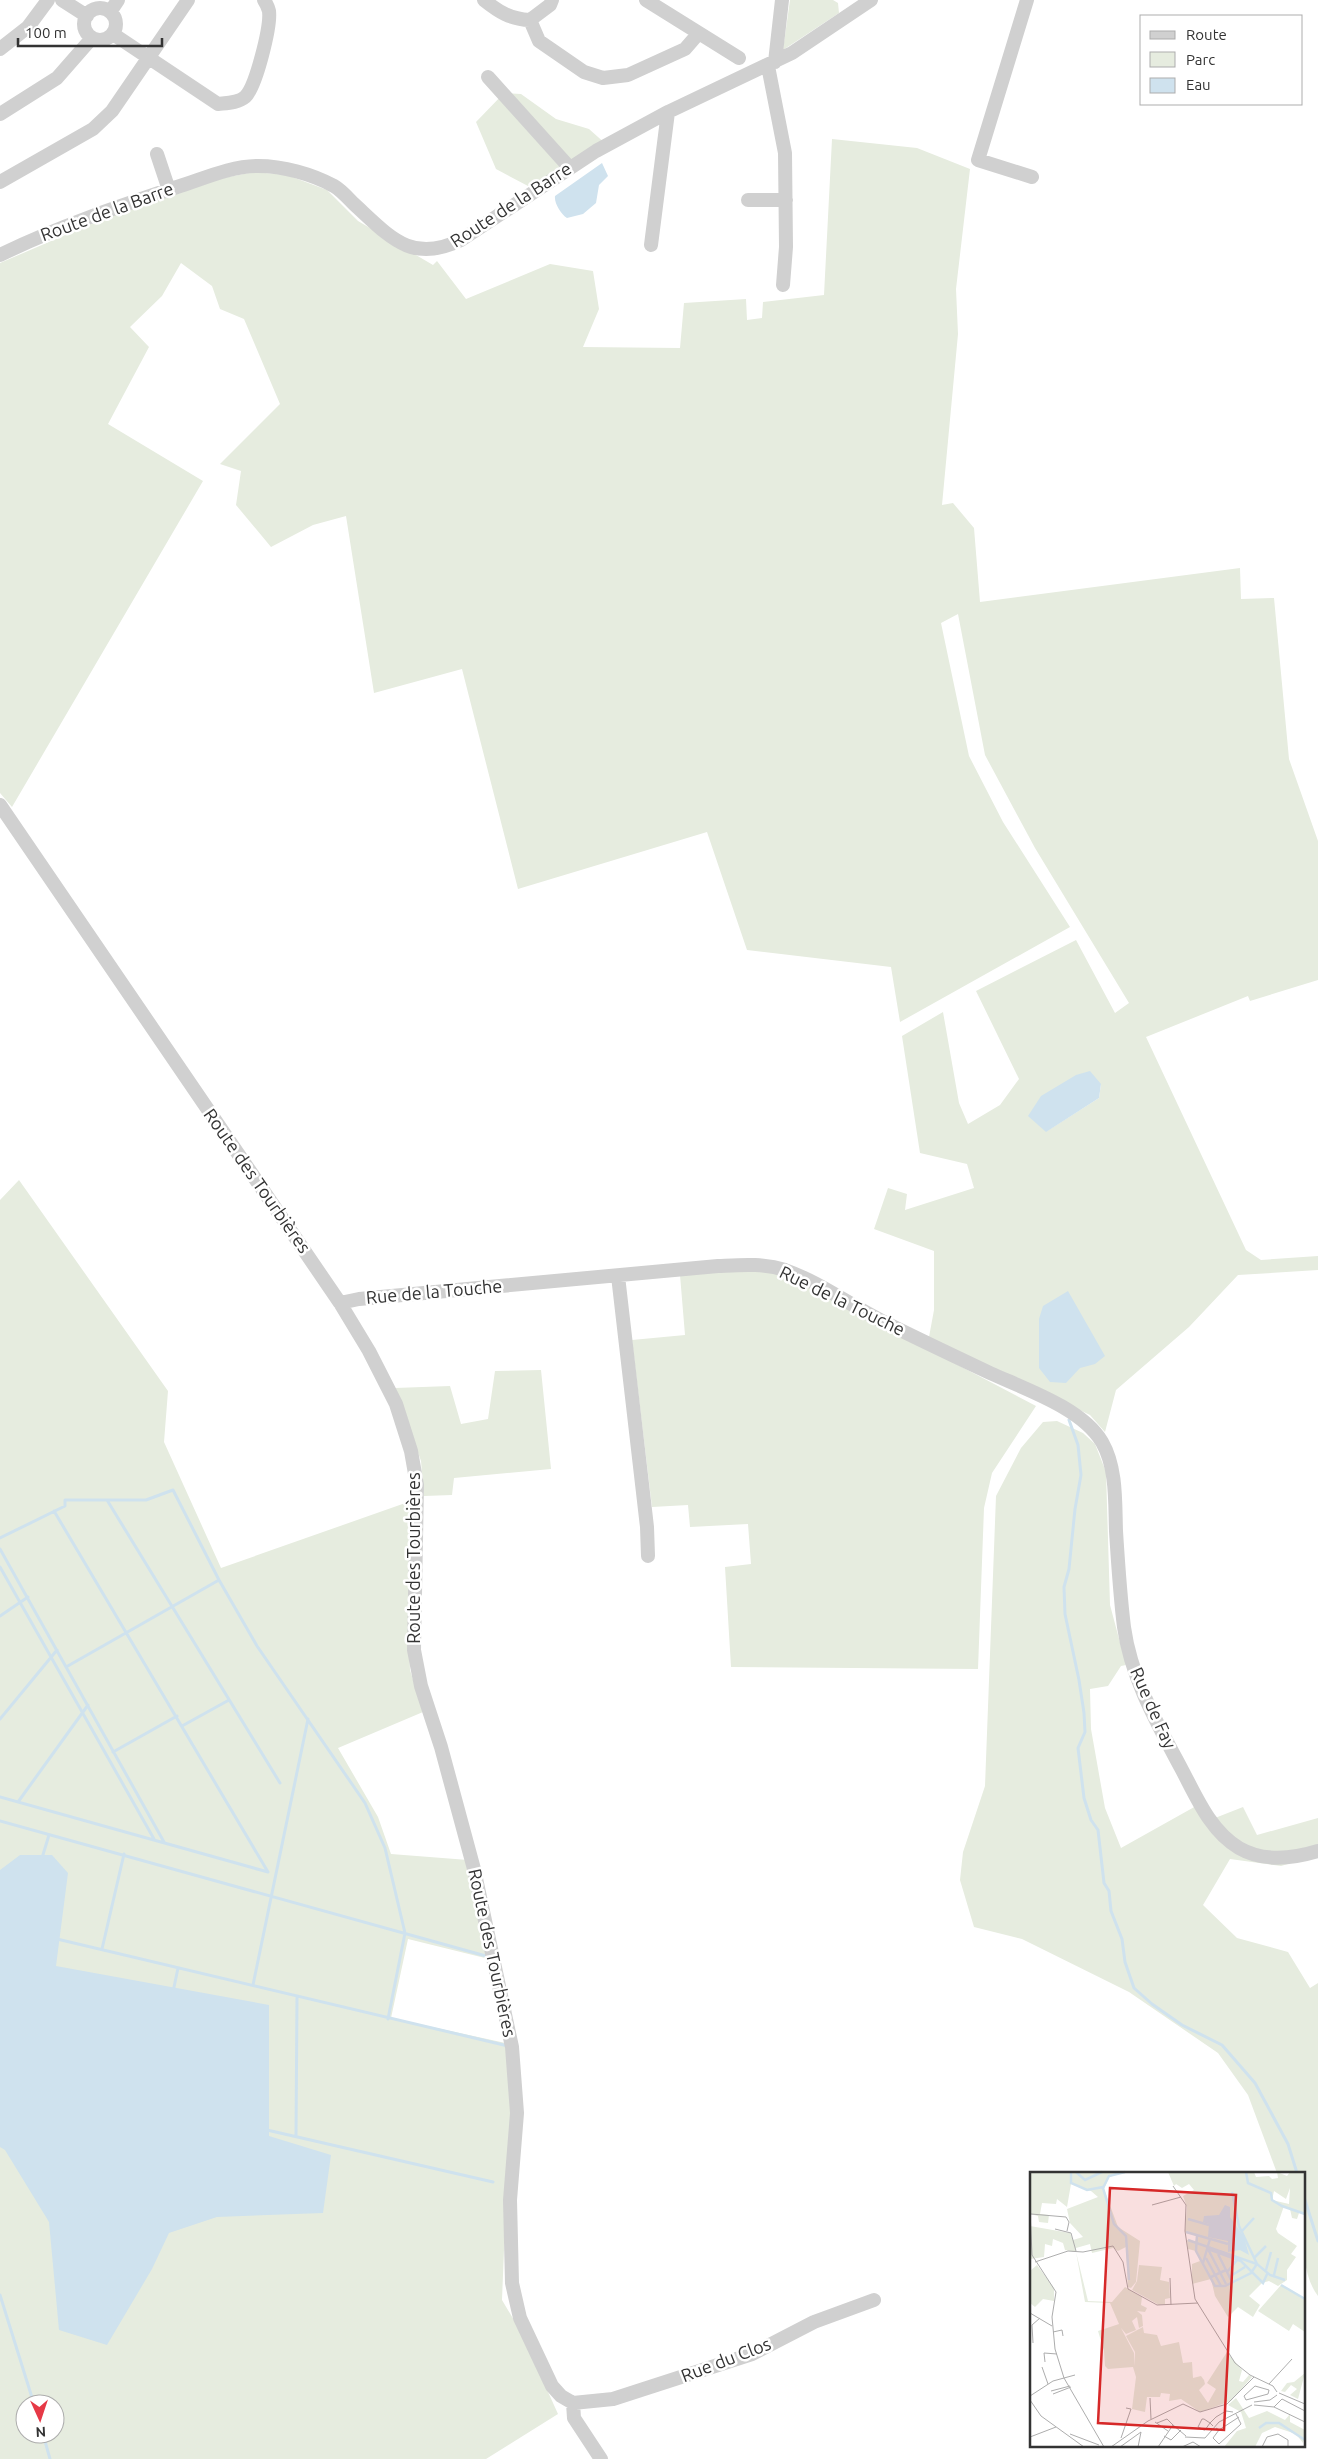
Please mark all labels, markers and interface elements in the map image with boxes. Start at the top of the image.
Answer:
scale bar [18,15,161,47]
legend [1140,15,1303,105]
text: 100 m [25,24,67,41]
text: Route [1186,26,1227,43]
text: Parc [1186,51,1215,68]
text: Eau [1186,76,1211,93]
street label: Route de la Barre [446,158,575,251]
street label: Route de la Barre [37,178,176,244]
street label: Route des Tourbières [200,1104,315,1257]
street label: Rue de la Touche [777,1261,908,1339]
street label: Rue de la Touche [365,1275,503,1307]
street label: Route des Tourbières [403,1472,423,1644]
street label: Rue de Fay [1127,1664,1181,1752]
street label: Route des Tourbières [465,1867,521,2039]
inset map [1030,2172,1306,2446]
street label: Rue du Clos [678,2333,774,2385]
north arrow [15,2394,65,2444]
text: N [35,2424,46,2440]

